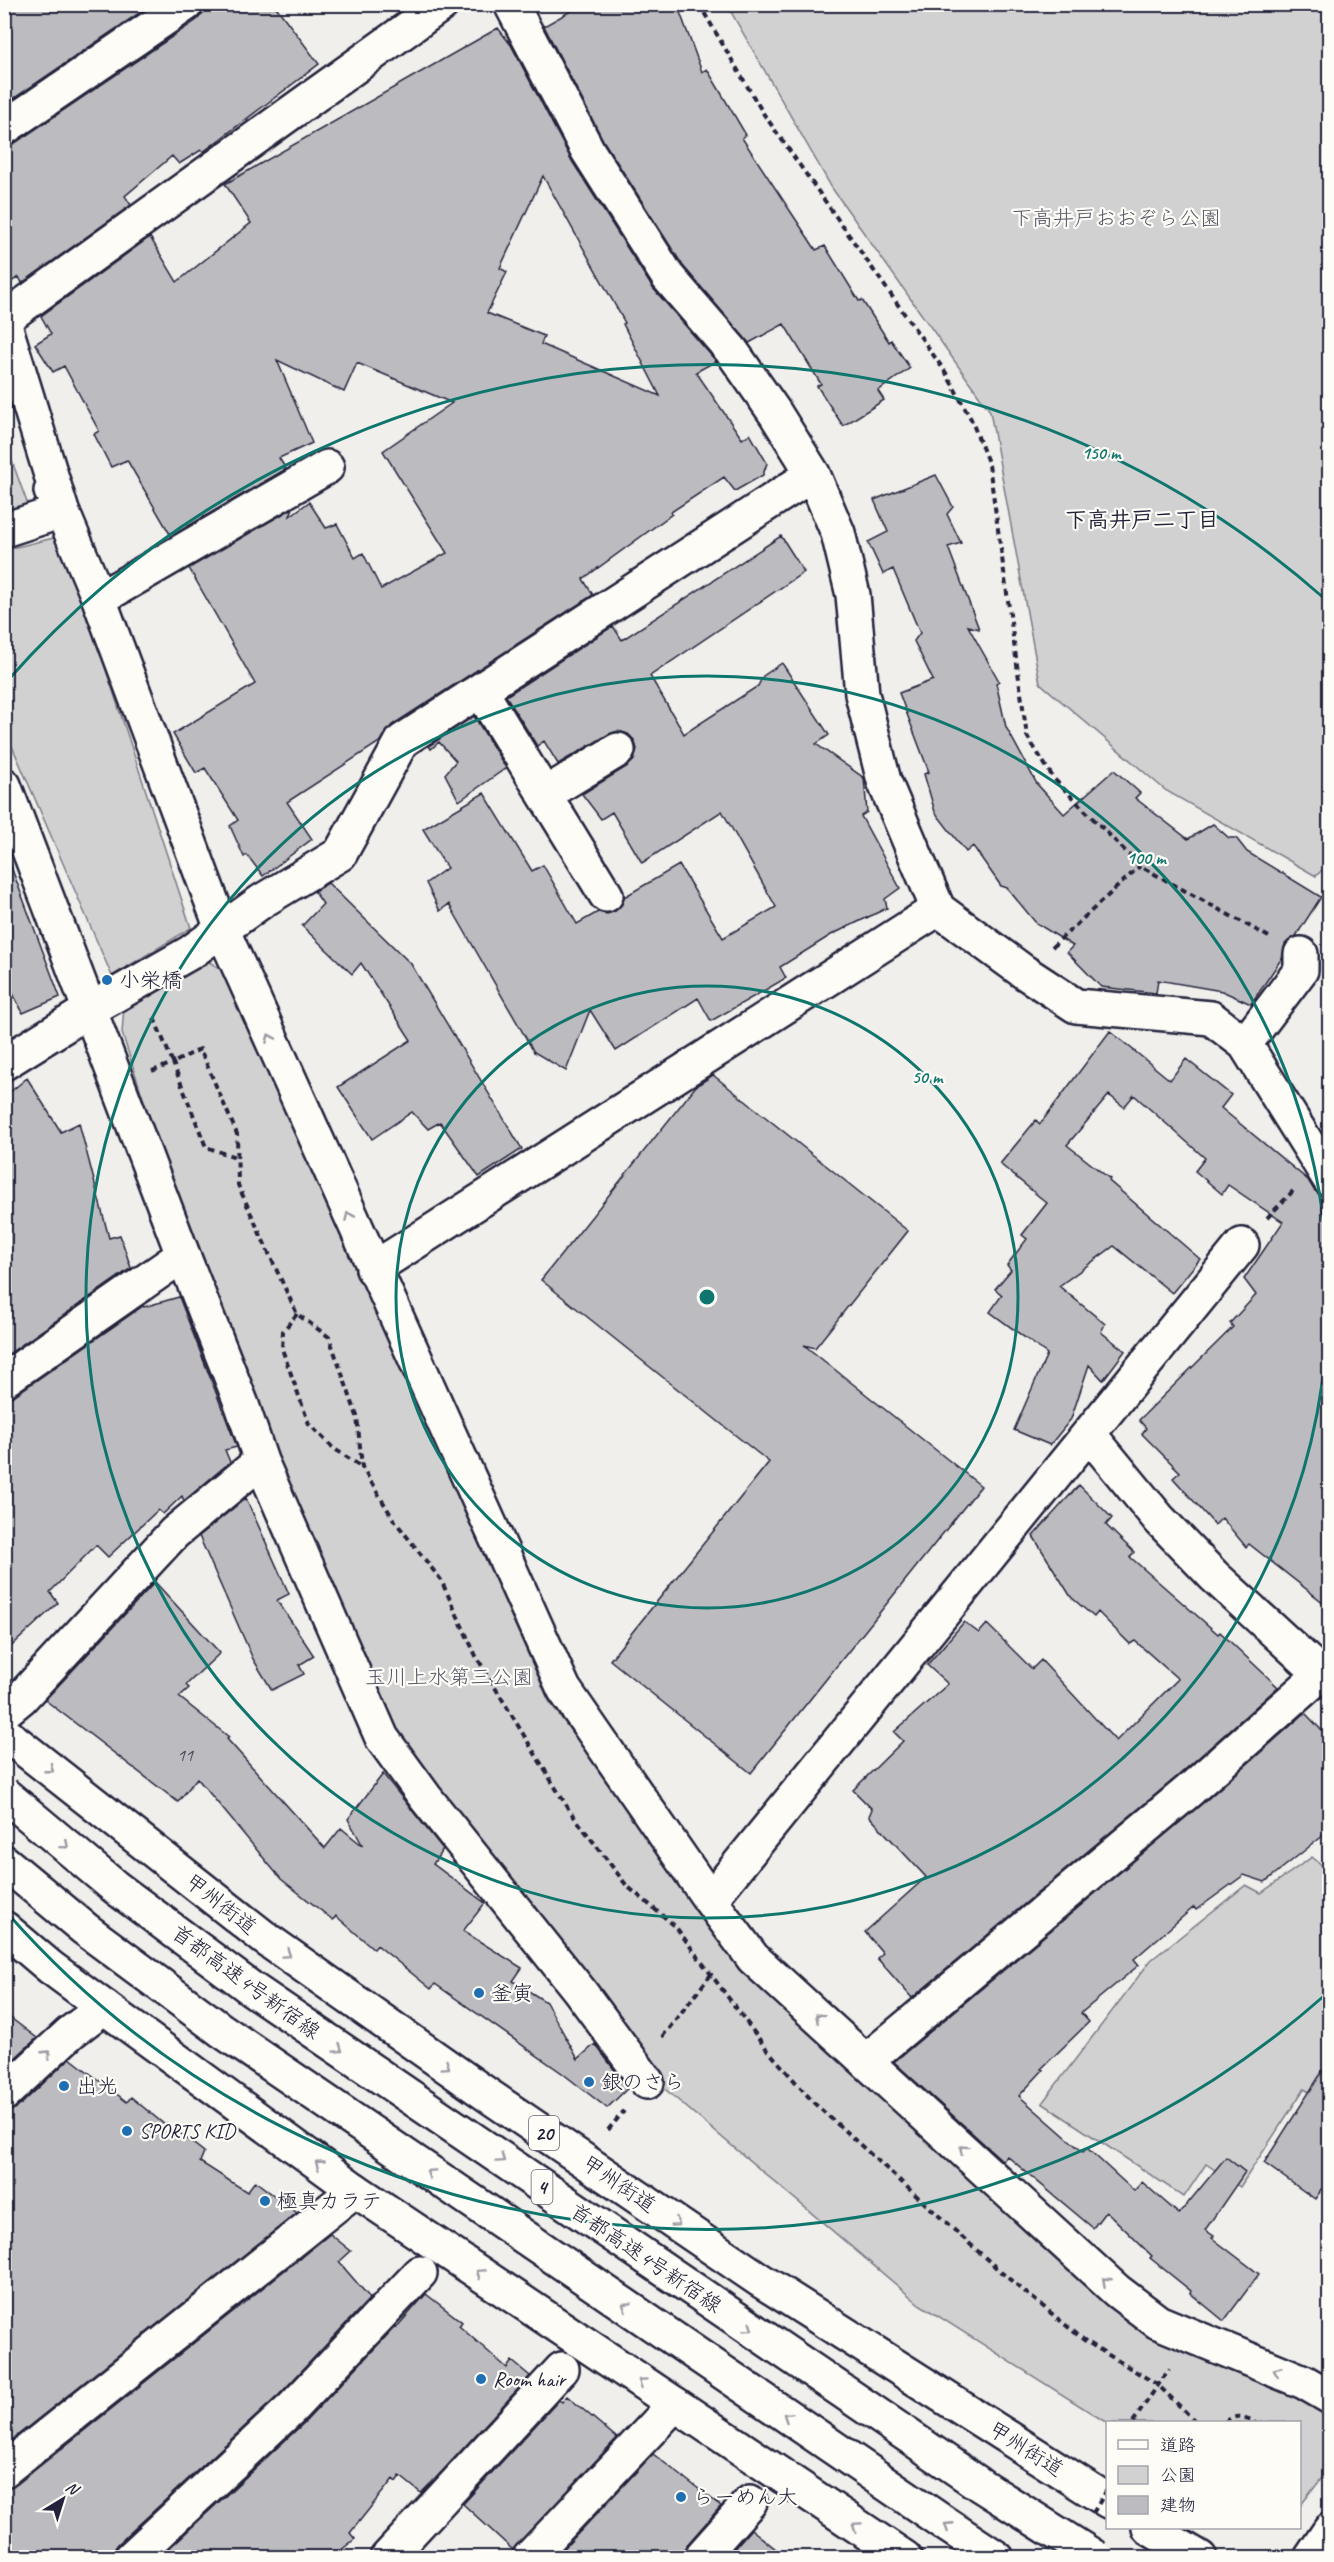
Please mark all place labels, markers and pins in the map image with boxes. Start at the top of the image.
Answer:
place label: 小栄橋 [119,967,182,993]
marker: 小栄橋 [100,973,114,987]
centre of rings [697,1287,717,1307]
place label: 釜寅 [491,1980,533,2006]
marker: 釜寅 [472,1986,486,2000]
place label: 銀のさら [601,2069,685,2095]
place label: 出光 [76,2073,118,2099]
marker: 銀のさら [582,2075,596,2089]
marker: 出光 [57,2079,71,2093]
place label: SPORTS KID [139,2118,237,2144]
marker: SPORTS KID [120,2124,134,2138]
place label: 極真カラテ [277,2188,382,2214]
marker: 極真カラテ [258,2194,272,2208]
place label: Room hair [493,2366,567,2392]
marker: Room hair [474,2372,488,2386]
place label: らーめん大 [693,2484,798,2510]
marker: らーめん大 [674,2490,688,2504]

